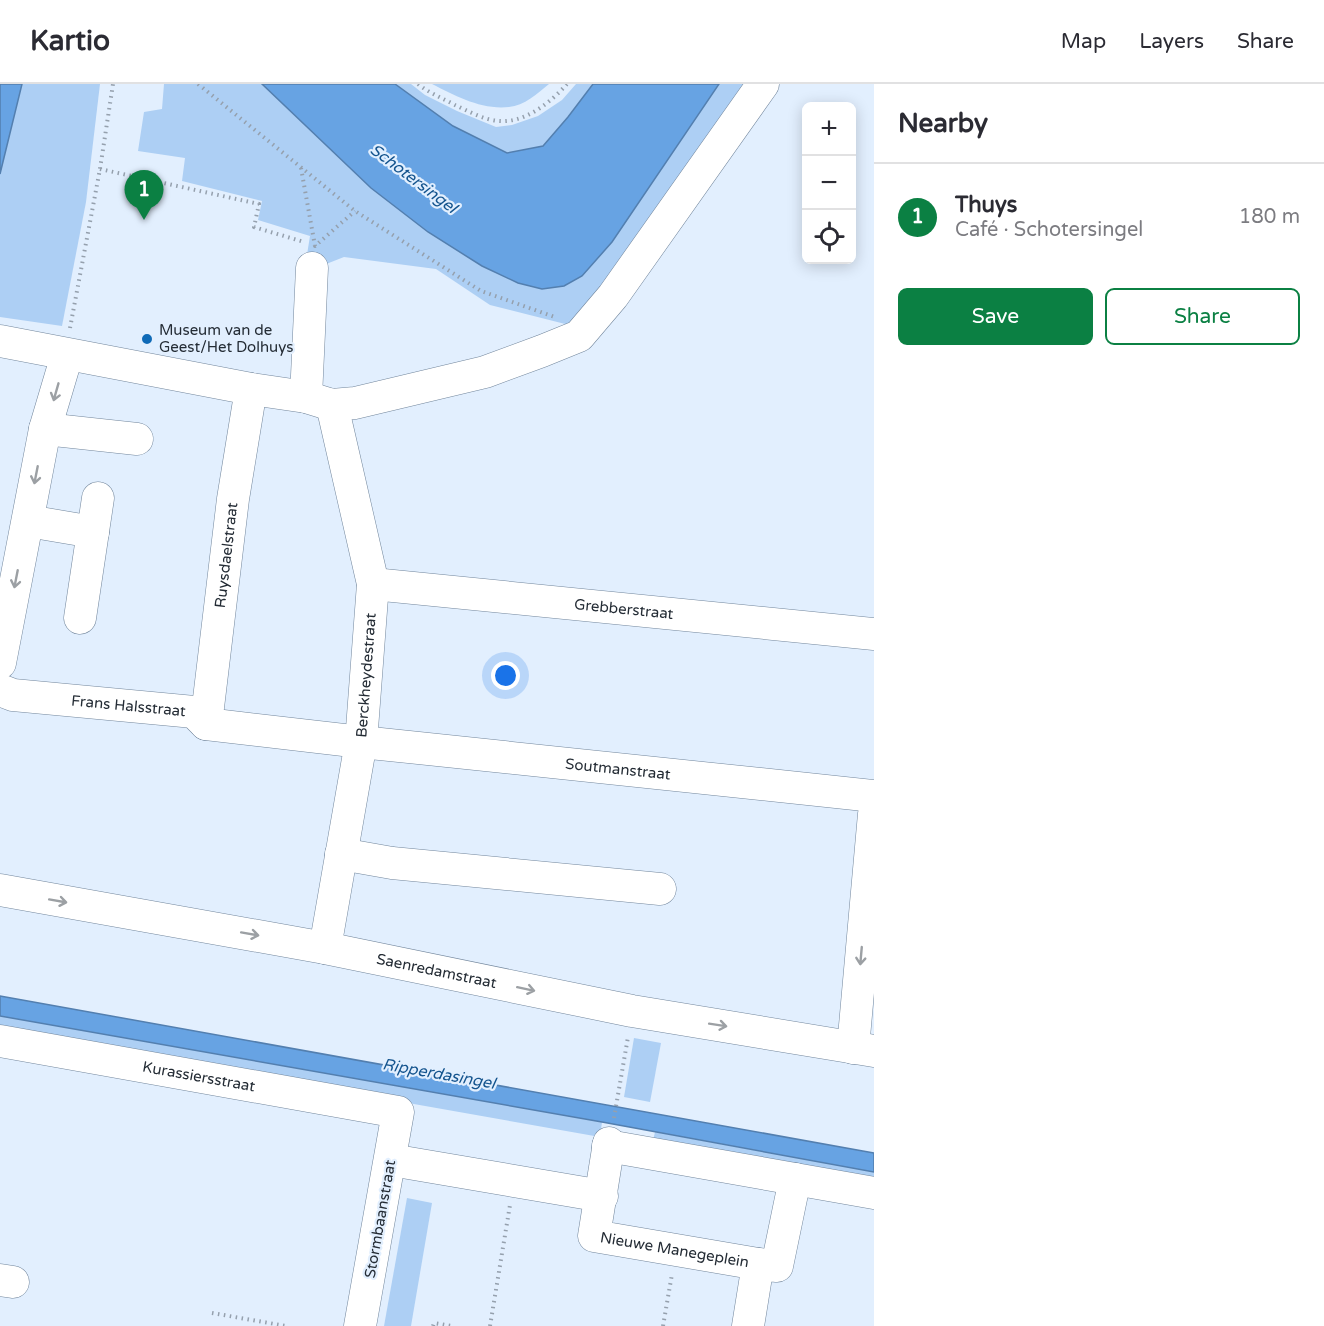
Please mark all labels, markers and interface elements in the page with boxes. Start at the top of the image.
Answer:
text: Kartio [30,24,110,58]
text: Map [1061,29,1106,54]
text: Layers [1139,29,1204,54]
text: Share [1237,29,1294,54]
map controls [802,102,856,264]
button: + [802,102,856,156]
text: Nearby [898,108,988,139]
water label: Schotersingel [366,140,462,219]
button: − [802,156,856,210]
pin: 1 [124,170,164,220]
text: Thuys [955,192,1017,218]
text: 1 [911,205,924,229]
text: 180 m [1239,205,1300,229]
button: locate [802,210,856,264]
text: Café · Schotersingel [955,218,1143,242]
button: Save [898,288,1093,345]
button: Share [1105,288,1300,345]
place label: Museum van de Geest/Het Dolhuys [159,321,293,356]
marker: Museum van de Geest/Het Dolhuys [140,332,154,346]
one-way arrow [50,382,61,401]
one-way arrow [30,465,41,484]
street label: Ruysdaelstraat [211,501,242,609]
one-way arrow [10,568,21,588]
street label: Grebberstraat [573,595,674,623]
street label: Berckheydestraat [352,612,380,738]
your location [491,661,520,690]
street label: Frans Halsstraat [71,692,187,720]
street label: Soutmanstraat [564,755,672,784]
one-way arrow [47,895,67,906]
one-way arrow [239,929,259,940]
one-way arrow [855,946,866,965]
street label: Saenredamstraat [375,950,498,992]
one-way arrow [516,984,536,995]
one-way arrow [707,1020,727,1031]
water label: Ripperdasingel [381,1054,499,1094]
street label: Kurassiersstraat [141,1058,257,1095]
street label: Stormbaanstraat [361,1158,399,1279]
street label: Nieuwe Manegeplein [599,1228,750,1271]

